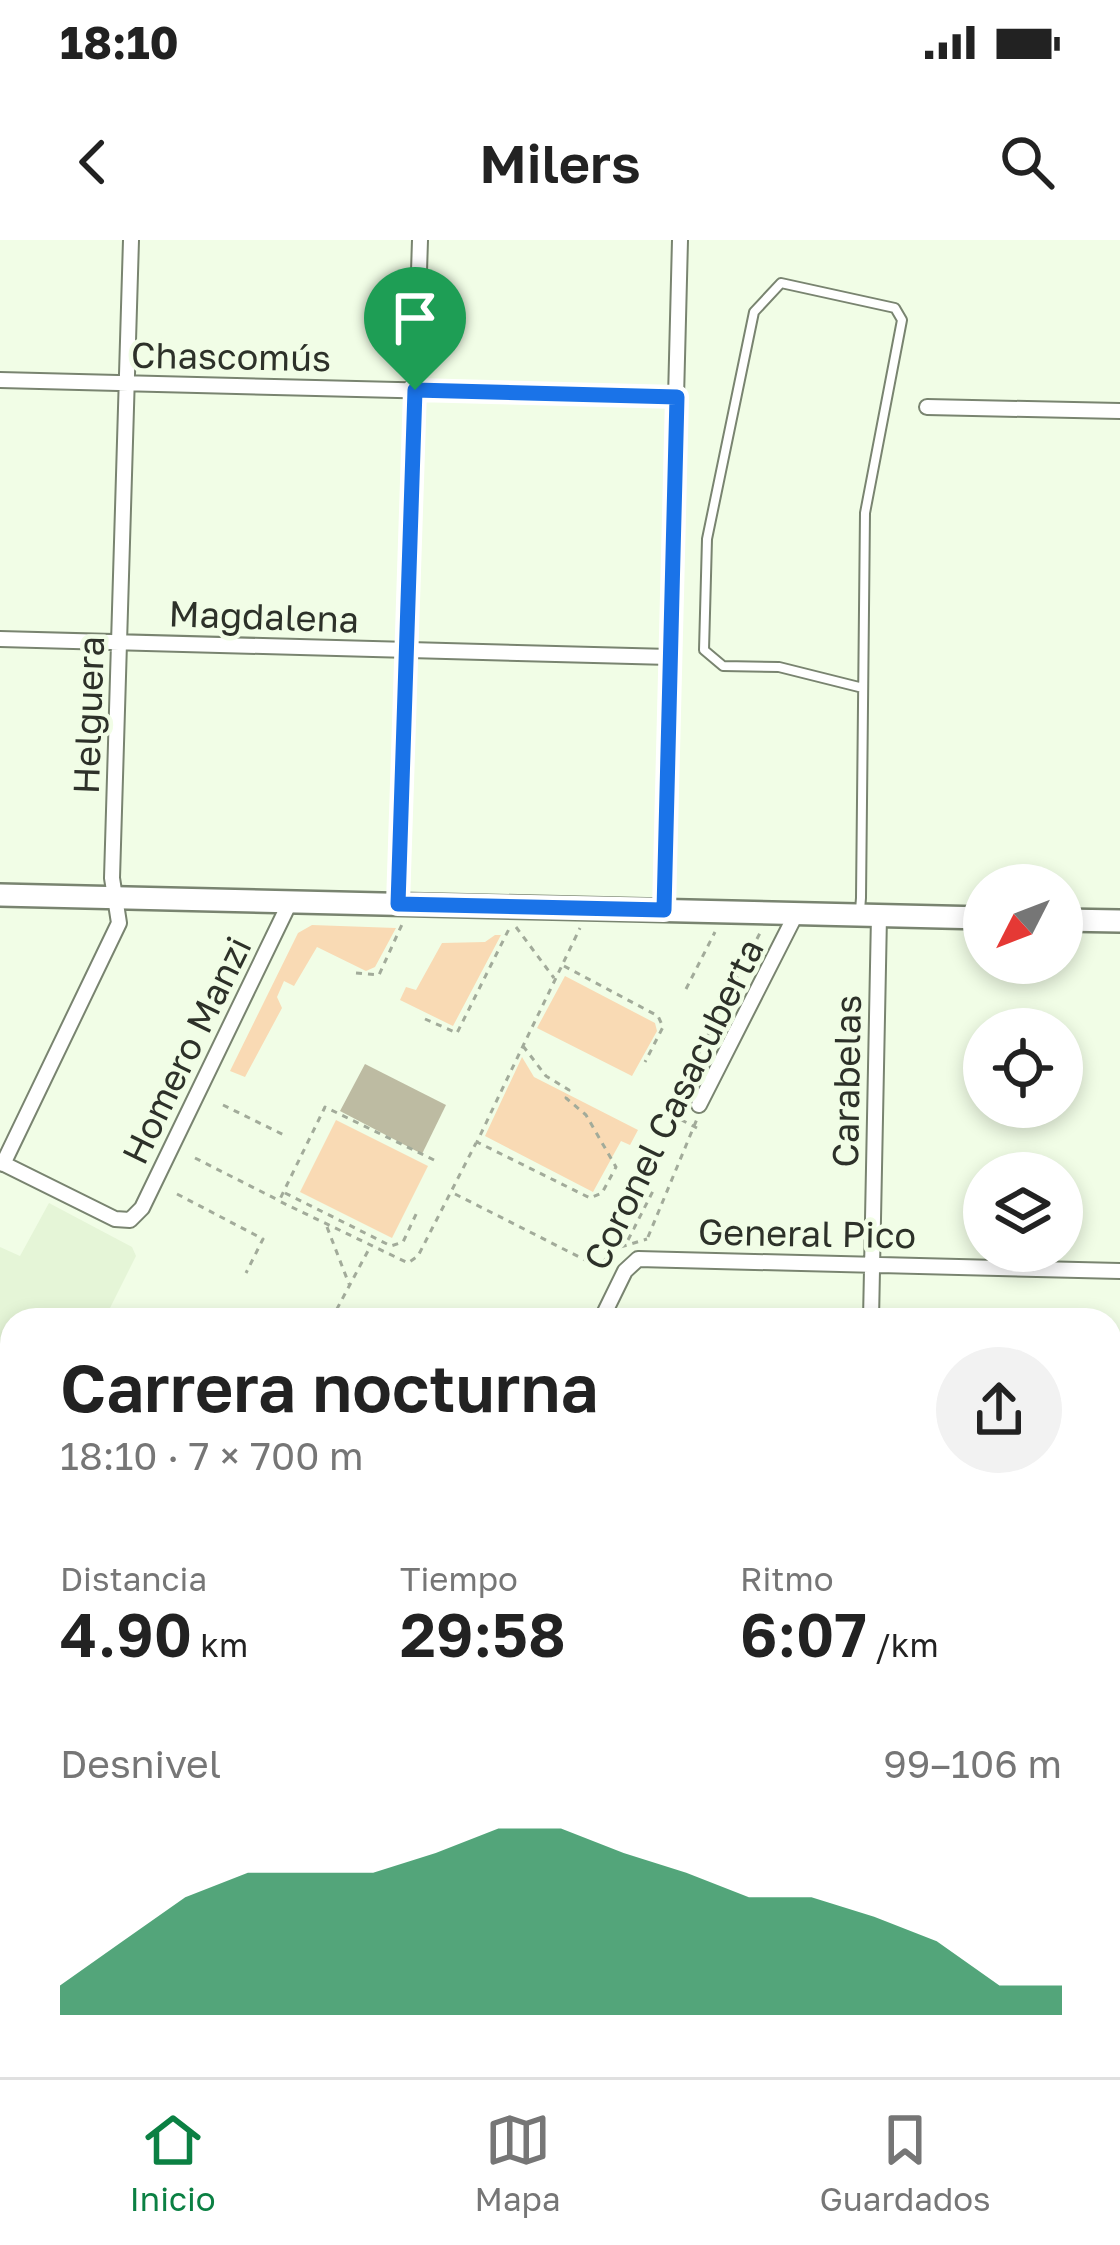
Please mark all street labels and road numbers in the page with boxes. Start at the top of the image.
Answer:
street label: Chascomús [131,333,331,379]
street label: Magdalena [168,591,360,641]
street label: Helguera [64,635,112,795]
street label: Homero Manzi [112,929,260,1171]
street label: Coronel Casacuberta [574,931,772,1277]
street label: Carabelas [823,994,869,1168]
street label: General Pico [698,1210,916,1256]

